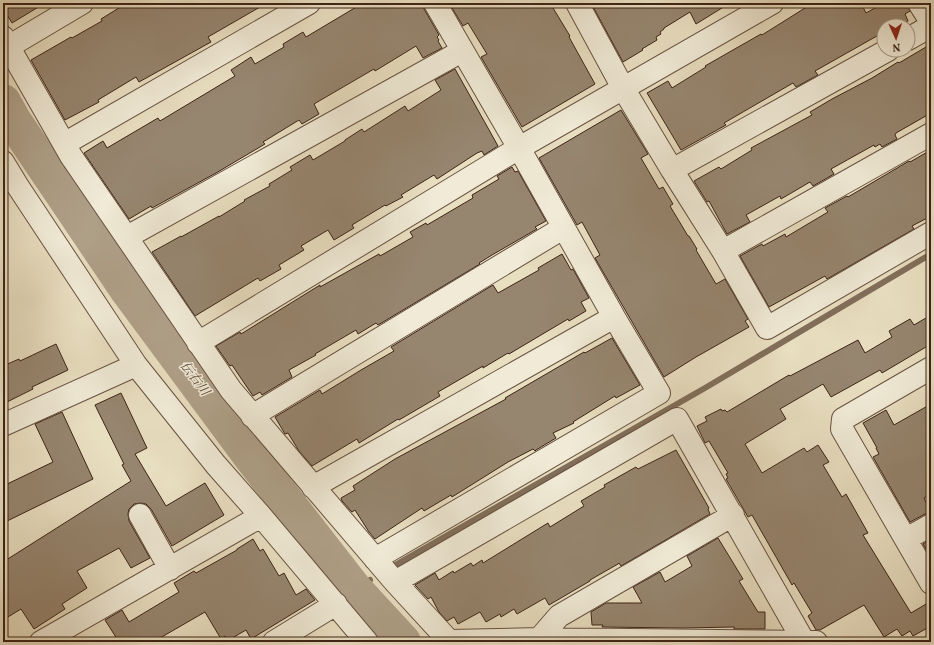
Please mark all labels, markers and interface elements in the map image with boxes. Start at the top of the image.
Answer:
north arrow [876,18,916,58]
text: N [892,39,901,54]
water label: 伝右川 [175,358,214,402]

